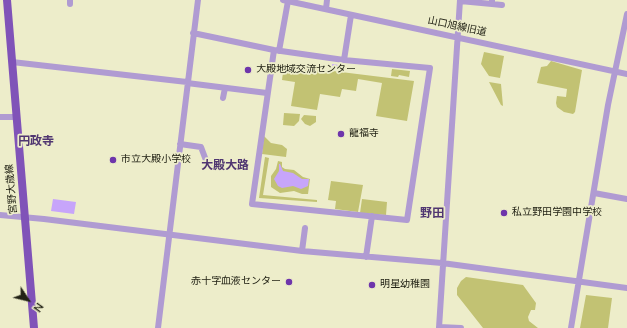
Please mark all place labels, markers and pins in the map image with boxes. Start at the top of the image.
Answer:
place label: 大殿地域交流センター [256,64,356,76]
marker: 大殿地域交流センター [243,65,253,75]
place label: 龍福寺 [349,128,379,140]
marker: 龍福寺 [336,129,346,139]
place label: 市立大殿小学校 [121,154,191,166]
marker: 市立大殿小学校 [108,155,118,165]
place label: 私立野田学園中学校 [512,207,602,219]
marker: 私立野田学園中学校 [499,208,509,218]
place label: 赤十字血液センター [191,276,281,288]
marker: 赤十字血液センター [284,277,294,287]
place label: 明星幼稚園 [380,279,430,291]
marker: 明星幼稚園 [367,280,377,290]

